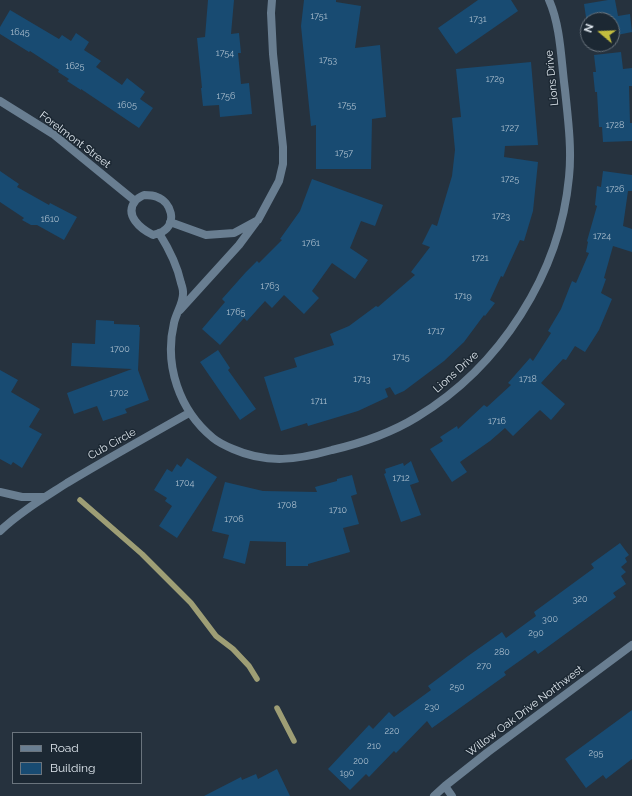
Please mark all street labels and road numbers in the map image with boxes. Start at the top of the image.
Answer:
street label: Lions Drive [543,49,561,107]
street label: Forelmont Street [37,109,113,171]
street label: Lions Drive [431,348,481,396]
street label: Cub Circle [86,425,138,463]
street label: Willow Oak Drive Northwest [464,663,586,759]

